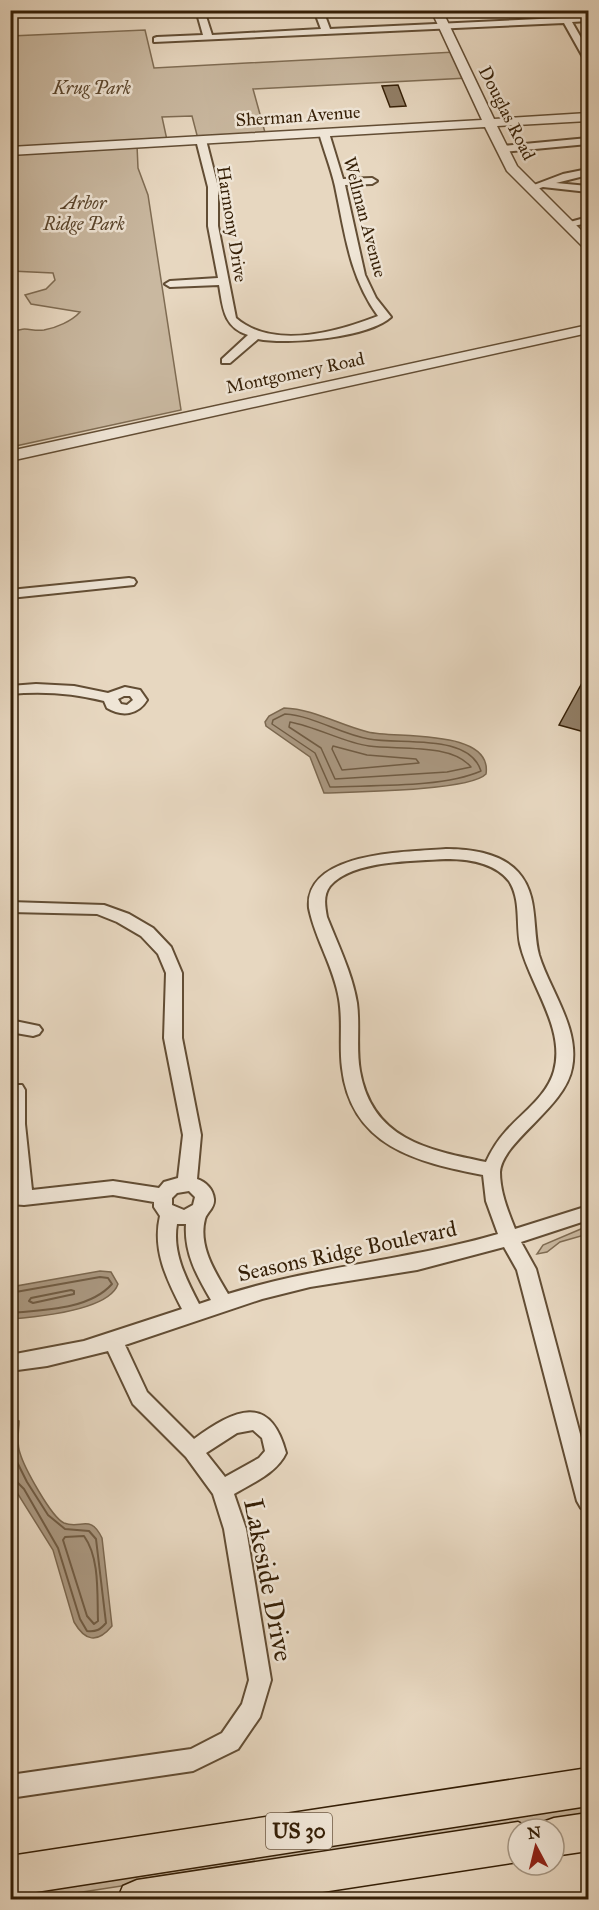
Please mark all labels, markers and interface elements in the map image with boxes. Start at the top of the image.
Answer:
street label: Douglas Road [473,62,540,164]
park label: Krug Park [52,77,131,99]
street label: Sherman Avenue [235,101,361,131]
street label: Wellman Avenue [338,154,392,280]
street label: Harmony Drive [212,164,252,284]
park label: Arbor Ridge Park [42,192,125,235]
street label: Montgomery Road [224,348,367,399]
street label: Seasons Ridge Boulevard [235,1215,459,1287]
street label: Lakeside Drive [237,1496,301,1664]
road number: US 30 [266,1813,332,1849]
north arrow [506,1817,566,1877]
text: N [526,1822,543,1843]

